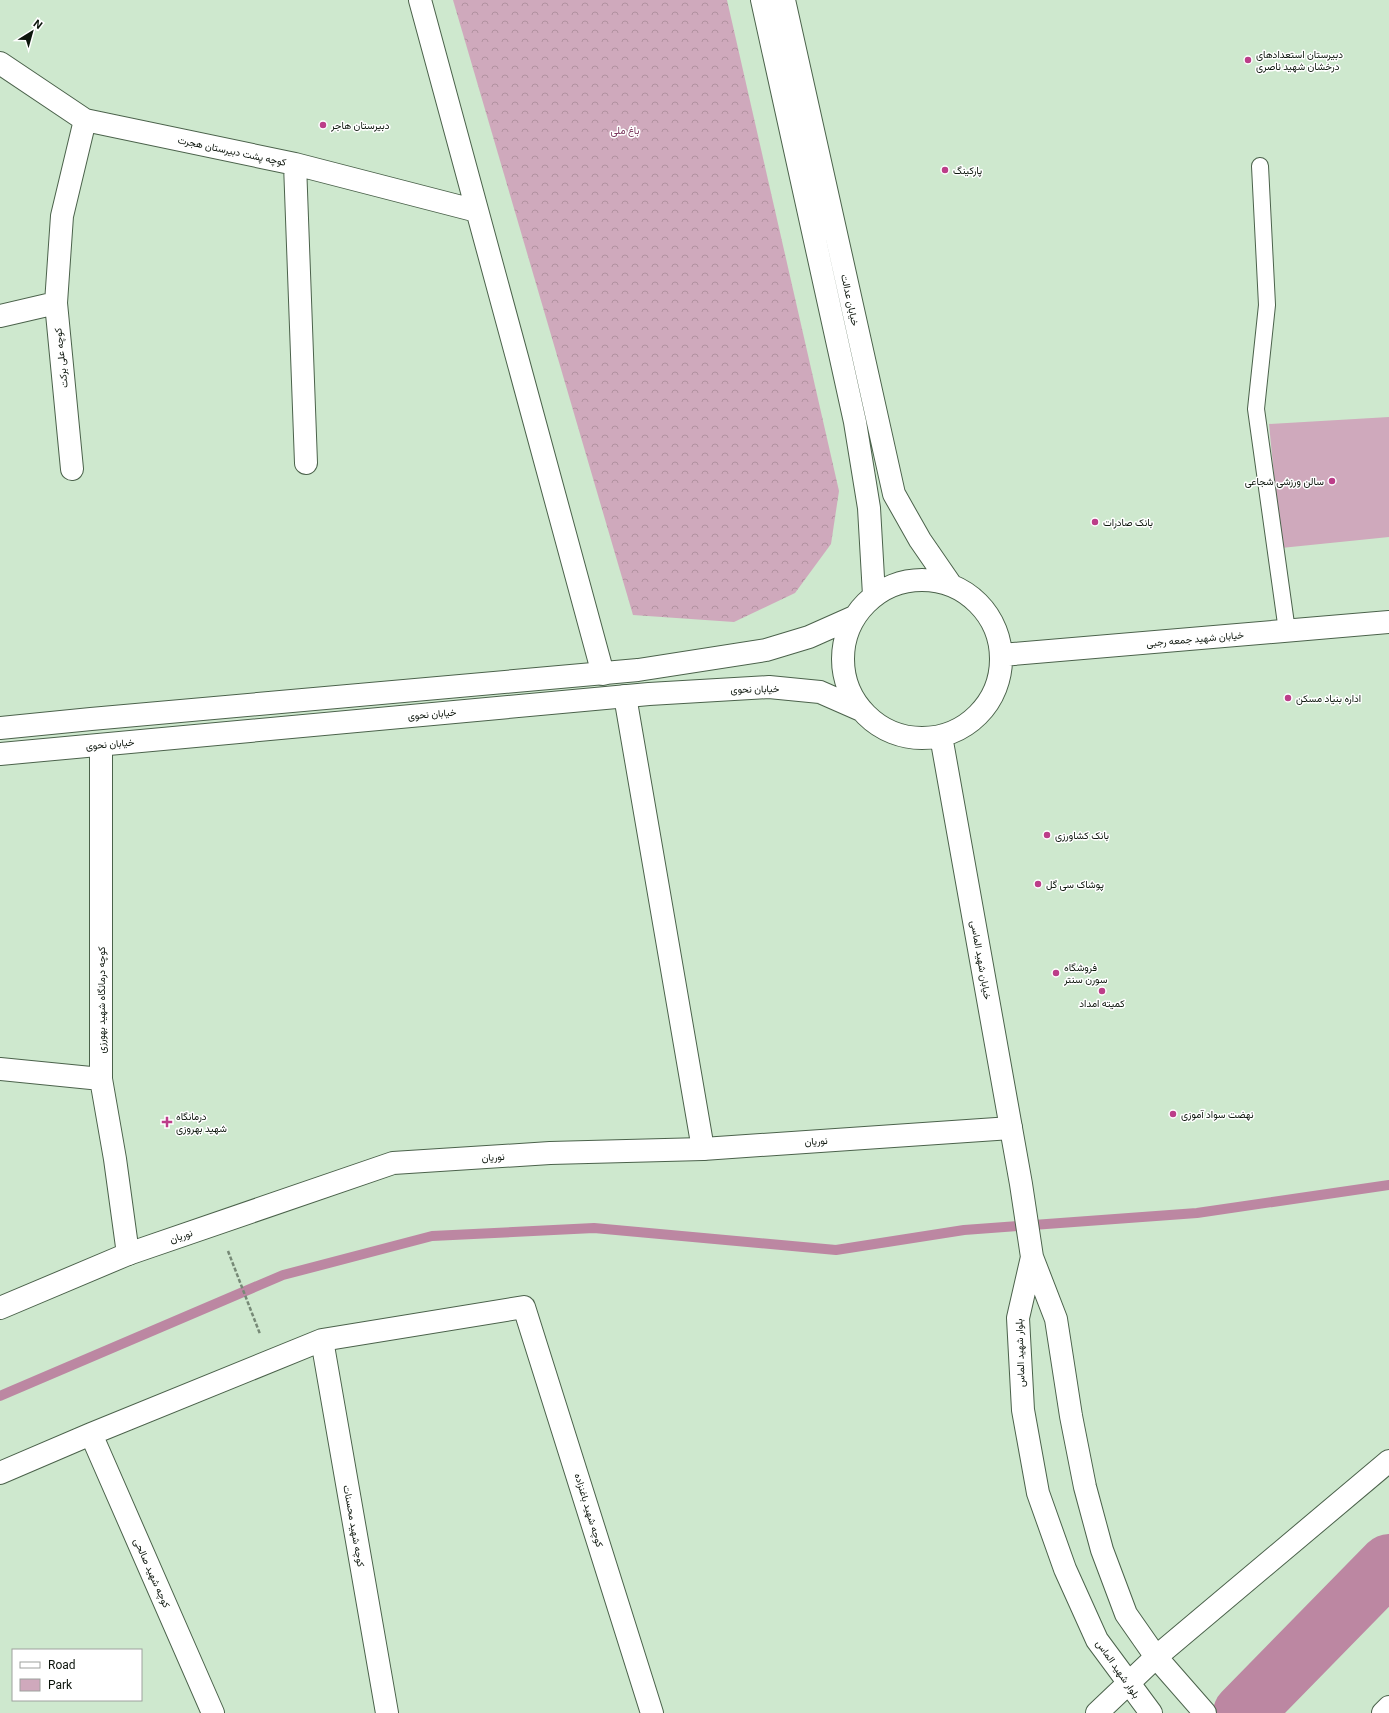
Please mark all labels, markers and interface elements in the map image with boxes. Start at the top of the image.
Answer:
north arrow [12,12,52,52]
text: N [31,17,45,32]
place label: دبیرستان استعدادهای درخشان شهید ناصری [1256,49,1343,73]
marker: دبیرستان استعدادهای درخشان شهید ناصری [1243,55,1253,65]
marker: دبیرستان هاجر [318,120,328,130]
place label: دبیرستان هاجر [330,120,390,132]
park label: باغ ملی [611,125,639,137]
street label: کوچه پشت دبیرستان هجرت [176,134,288,170]
marker: پارکینگ [940,165,950,175]
place label: پارکینگ [953,165,982,178]
street label: خیابان عدالت [838,273,861,327]
street label: کوچه علی برکت [52,327,72,389]
place label: سالن ورزشی شجاعی [1245,476,1324,488]
marker: سالن ورزشی شجاعی [1327,476,1337,486]
marker: بانک صادرات [1090,517,1100,527]
place label: بانک صادرات [1103,517,1153,529]
street label: خیابان شهید جمعه رجبی [1146,629,1245,650]
street label: خیابان نحوی [730,683,780,696]
marker: اداره بنیاد مسکن [1283,693,1293,703]
place label: اداره بنیاد مسکن [1296,693,1361,705]
street label: خیابان نحوی [407,706,457,723]
street label: خیابان نحوی [85,736,135,753]
marker: بانک کشاورزی [1042,830,1052,840]
place label: بانک کشاورزی [1055,830,1109,842]
marker: پوشاک سی گل [1033,879,1043,889]
place label: پوشاک سی گل [1046,879,1104,892]
street label: خیابان شهید الماسی [968,920,993,1001]
street label: کوچه درمانگاه شهید بهورزی [96,946,109,1053]
place label: فروشگاه سورن سنتر [1063,962,1108,986]
marker: فروشگاه سورن سنتر [1051,968,1061,978]
marker: کمیته امداد [1097,986,1107,996]
place label: کمیته امداد [1079,998,1125,1010]
marker: نهضت سواد آموزی [1168,1109,1178,1119]
place label: نهضت سواد آموزی [1181,1109,1254,1121]
place label: درمانگاه شهید بهروزی [176,1111,227,1135]
marker: درمانگاه شهید بهروزی [161,1116,173,1128]
street label: نوریان [804,1135,828,1148]
street label: نوریان [481,1151,505,1164]
street label: نوریان [168,1227,194,1246]
street label: بلوار شهید الماس [1013,1319,1028,1387]
street label: کوچه شهید باغنزاده [571,1472,606,1549]
street label: کوچه شهید محسنات [339,1484,367,1569]
street label: کوچه شهید صالحی [130,1537,172,1611]
street label: بلوار شهید الماس [1093,1638,1142,1701]
legend [12,1649,142,1701]
text: Road [48,1658,76,1672]
text: Park [48,1678,73,1692]

